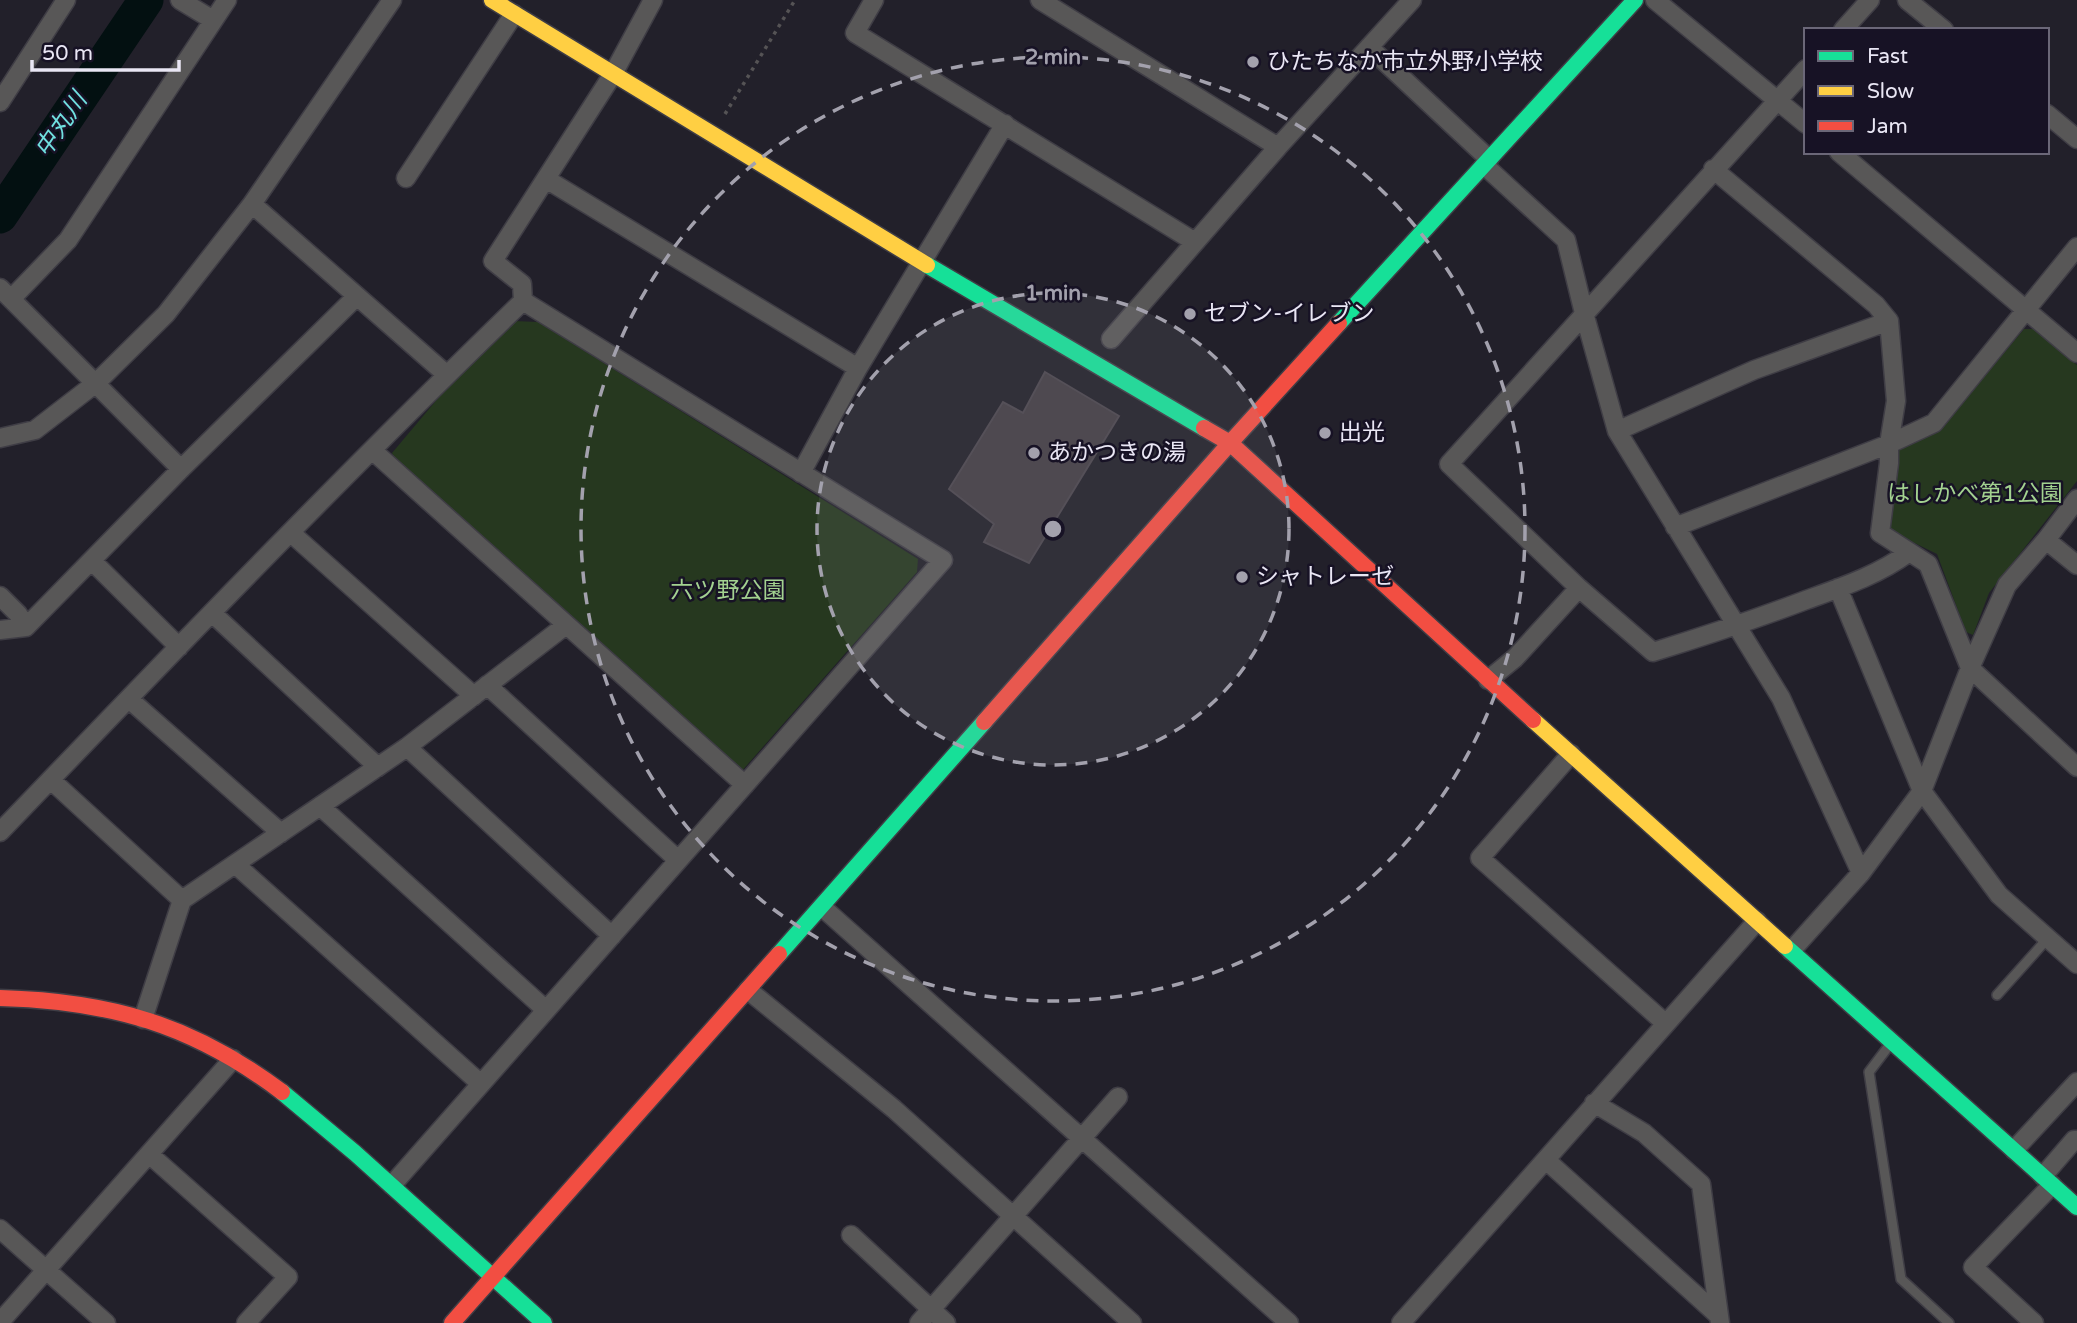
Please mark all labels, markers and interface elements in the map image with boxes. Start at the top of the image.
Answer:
scale bar [32,28,178,72]
legend [1804,28,2049,154]
text: 50 m [42,41,93,66]
text: Fast [1867,44,1908,69]
text: 2 min [1025,45,1081,70]
place label: ひたちなか市立外野小学校 [1267,48,1543,76]
marker: ひたちなか市立外野小学校 [1245,54,1261,70]
text: Slow [1867,79,1915,104]
water label: 中丸川 [29,85,95,163]
text: Jam [1867,114,1908,139]
text: 1 min [1025,281,1081,306]
place label: セブン-イレブン [1204,300,1374,328]
marker: セブン-イレブン [1182,306,1198,322]
place label: 出光 [1339,419,1385,447]
marker: 出光 [1317,425,1333,441]
place label: あかつきの湯 [1048,439,1186,467]
marker: あかつきの湯 [1026,445,1042,461]
park label: はしかべ第1公園 [1887,480,2063,508]
centre of rings [1041,517,1065,541]
place label: シャトレーゼ [1256,563,1394,591]
marker: シャトレーゼ [1234,569,1250,585]
park label: 六ツ野公園 [671,577,786,605]

